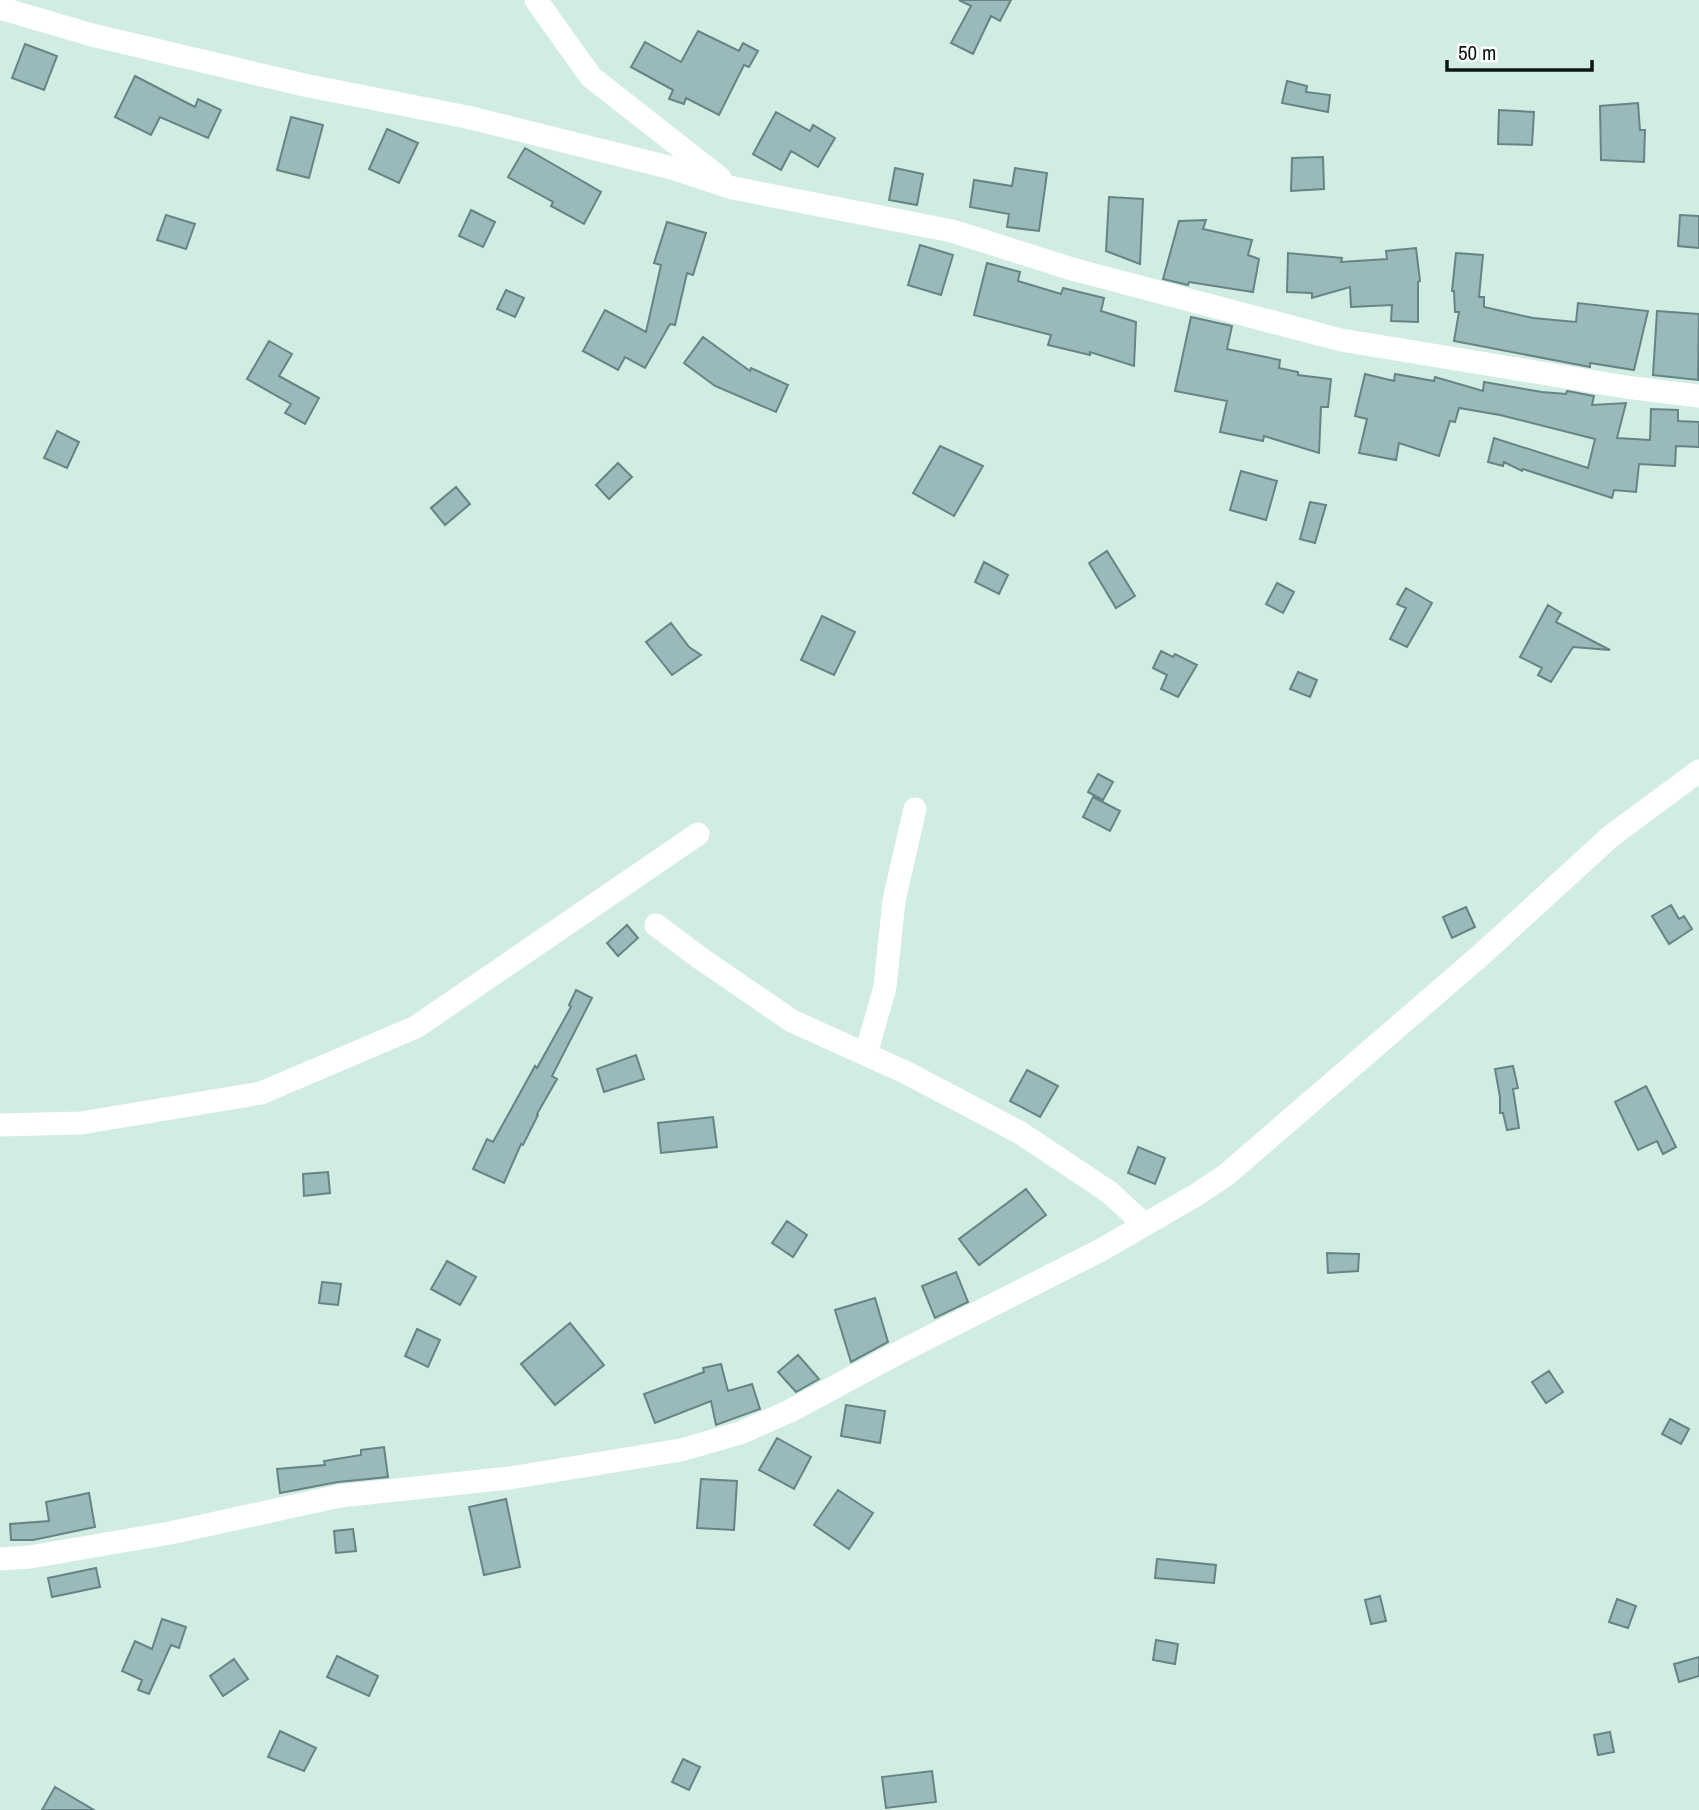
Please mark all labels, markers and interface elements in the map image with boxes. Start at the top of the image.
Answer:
scale bar [1447,28,1592,72]
text: 50 m [1458,38,1496,67]

